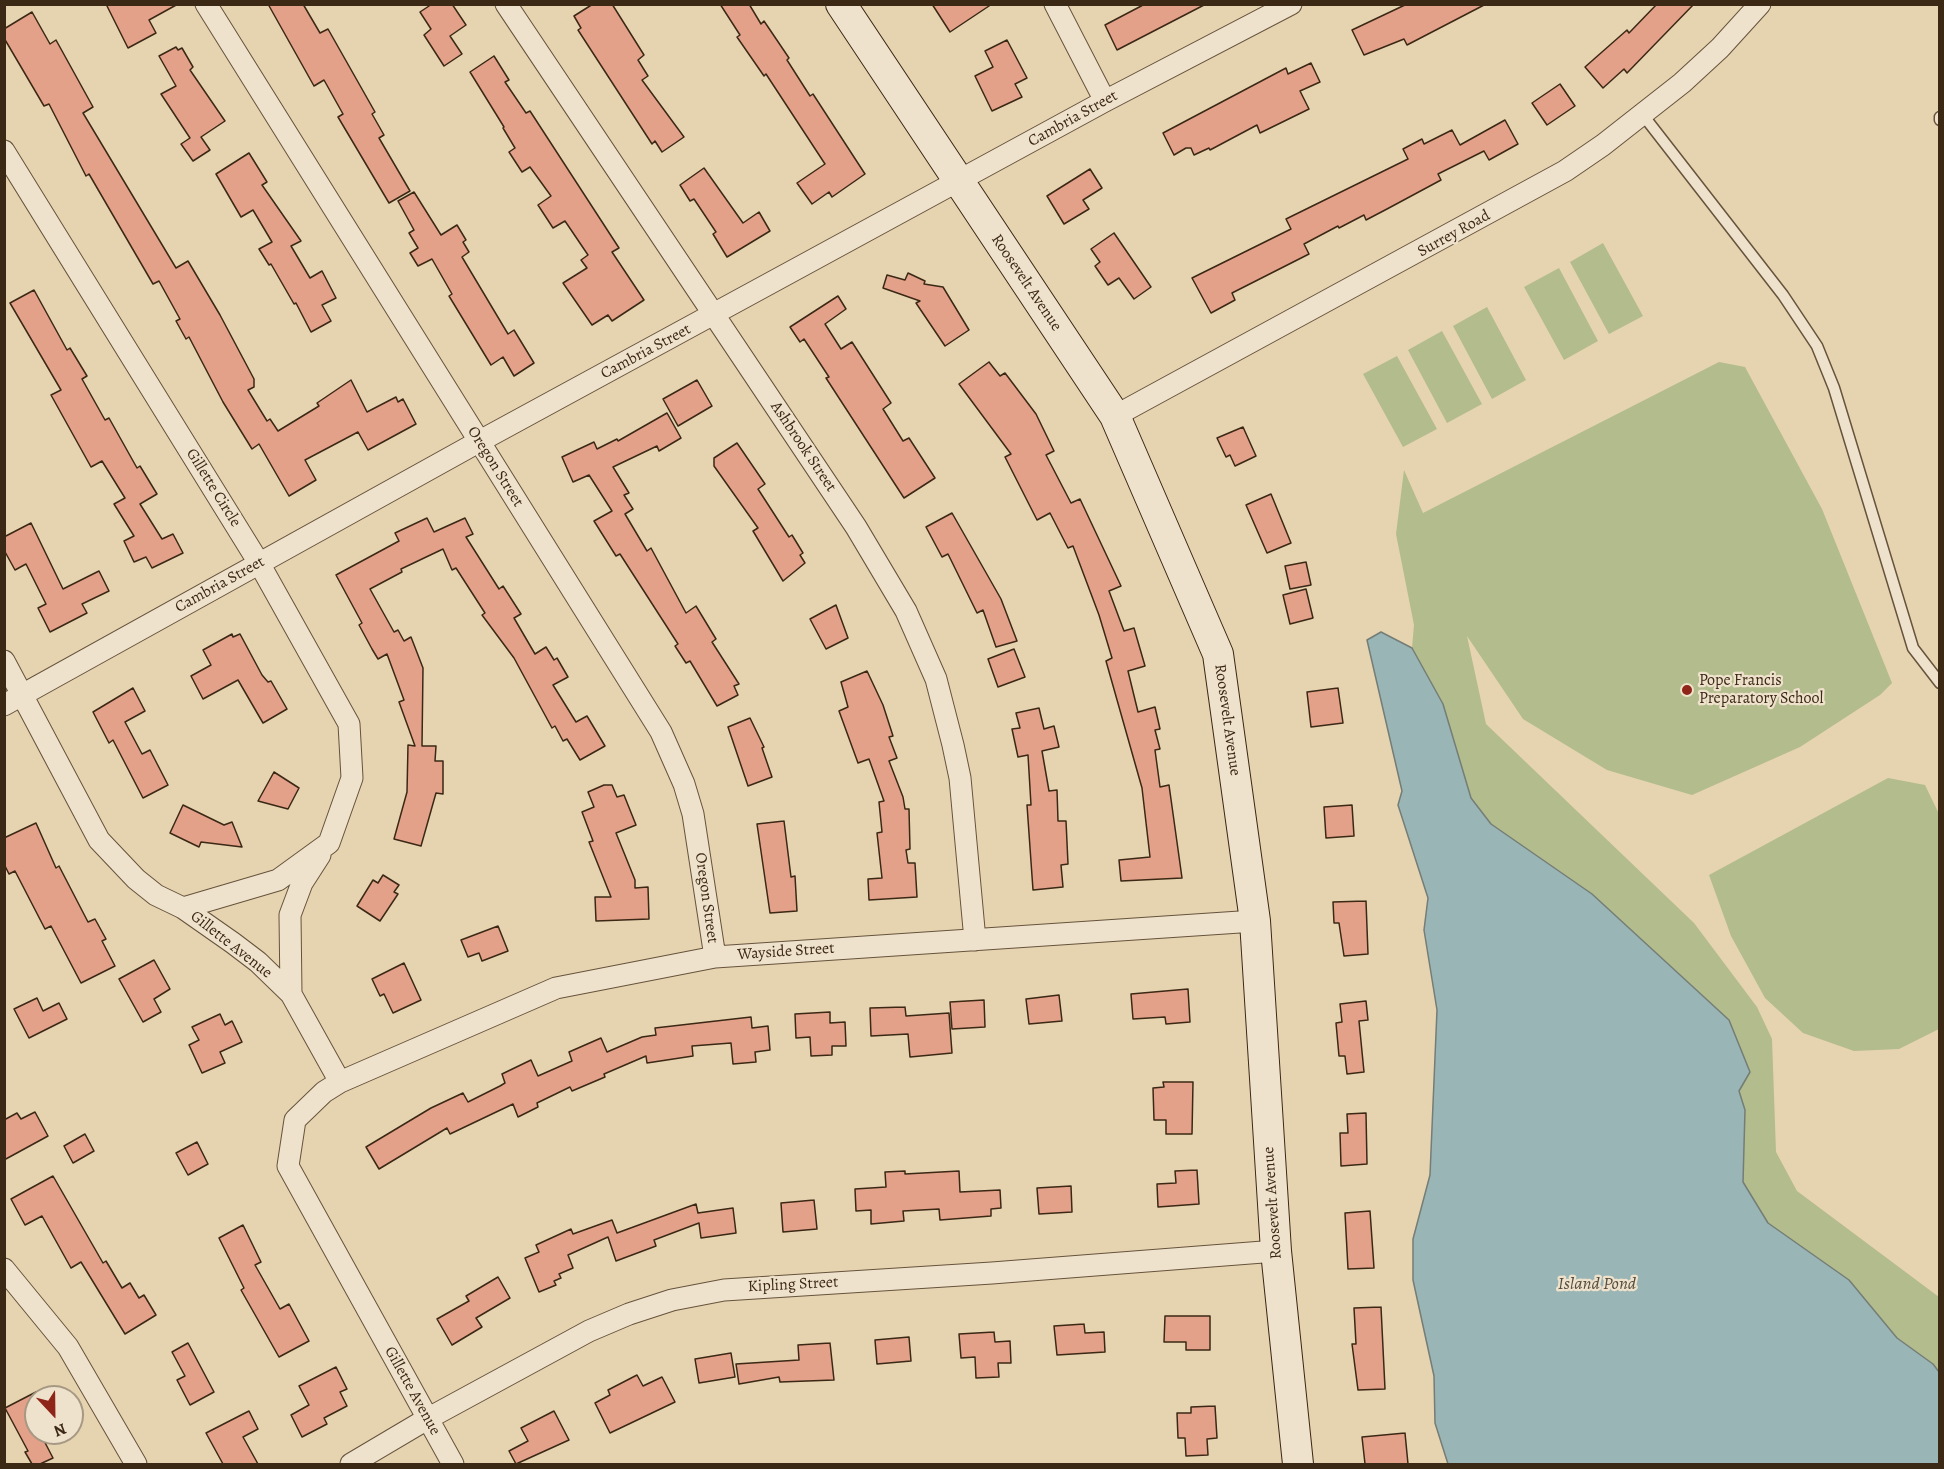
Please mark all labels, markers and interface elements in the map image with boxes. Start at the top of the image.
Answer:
street label: Cambria Street [1025,86,1121,152]
street label: Surrey Road [1414,206,1494,262]
street label: Roosevelt Avenue [986,231,1066,335]
street label: Cambria Street [598,320,694,384]
street label: Ashbrook Street [766,398,840,496]
street label: Oregon Street [463,423,527,511]
street label: Gillette Circle [181,445,245,531]
street label: Cambria Street [172,552,268,618]
street label: Roosevelt Avenue [1210,663,1244,777]
place label: Pope Francis Preparatory School [1699,671,1823,709]
marker: Pope Francis Preparatory School [1680,683,1694,697]
street label: Oregon Street [690,851,722,945]
street label: Gillette Avenue [186,907,276,983]
street label: Wayside Street [737,939,835,965]
street label: Roosevelt Avenue [1259,1146,1287,1260]
street label: Kipling Street [747,1273,839,1297]
water label: Island Pond [1558,1274,1636,1296]
street label: Gillette Avenue [380,1343,444,1439]
north arrow [24,1385,84,1445]
text: N [50,1417,70,1442]

